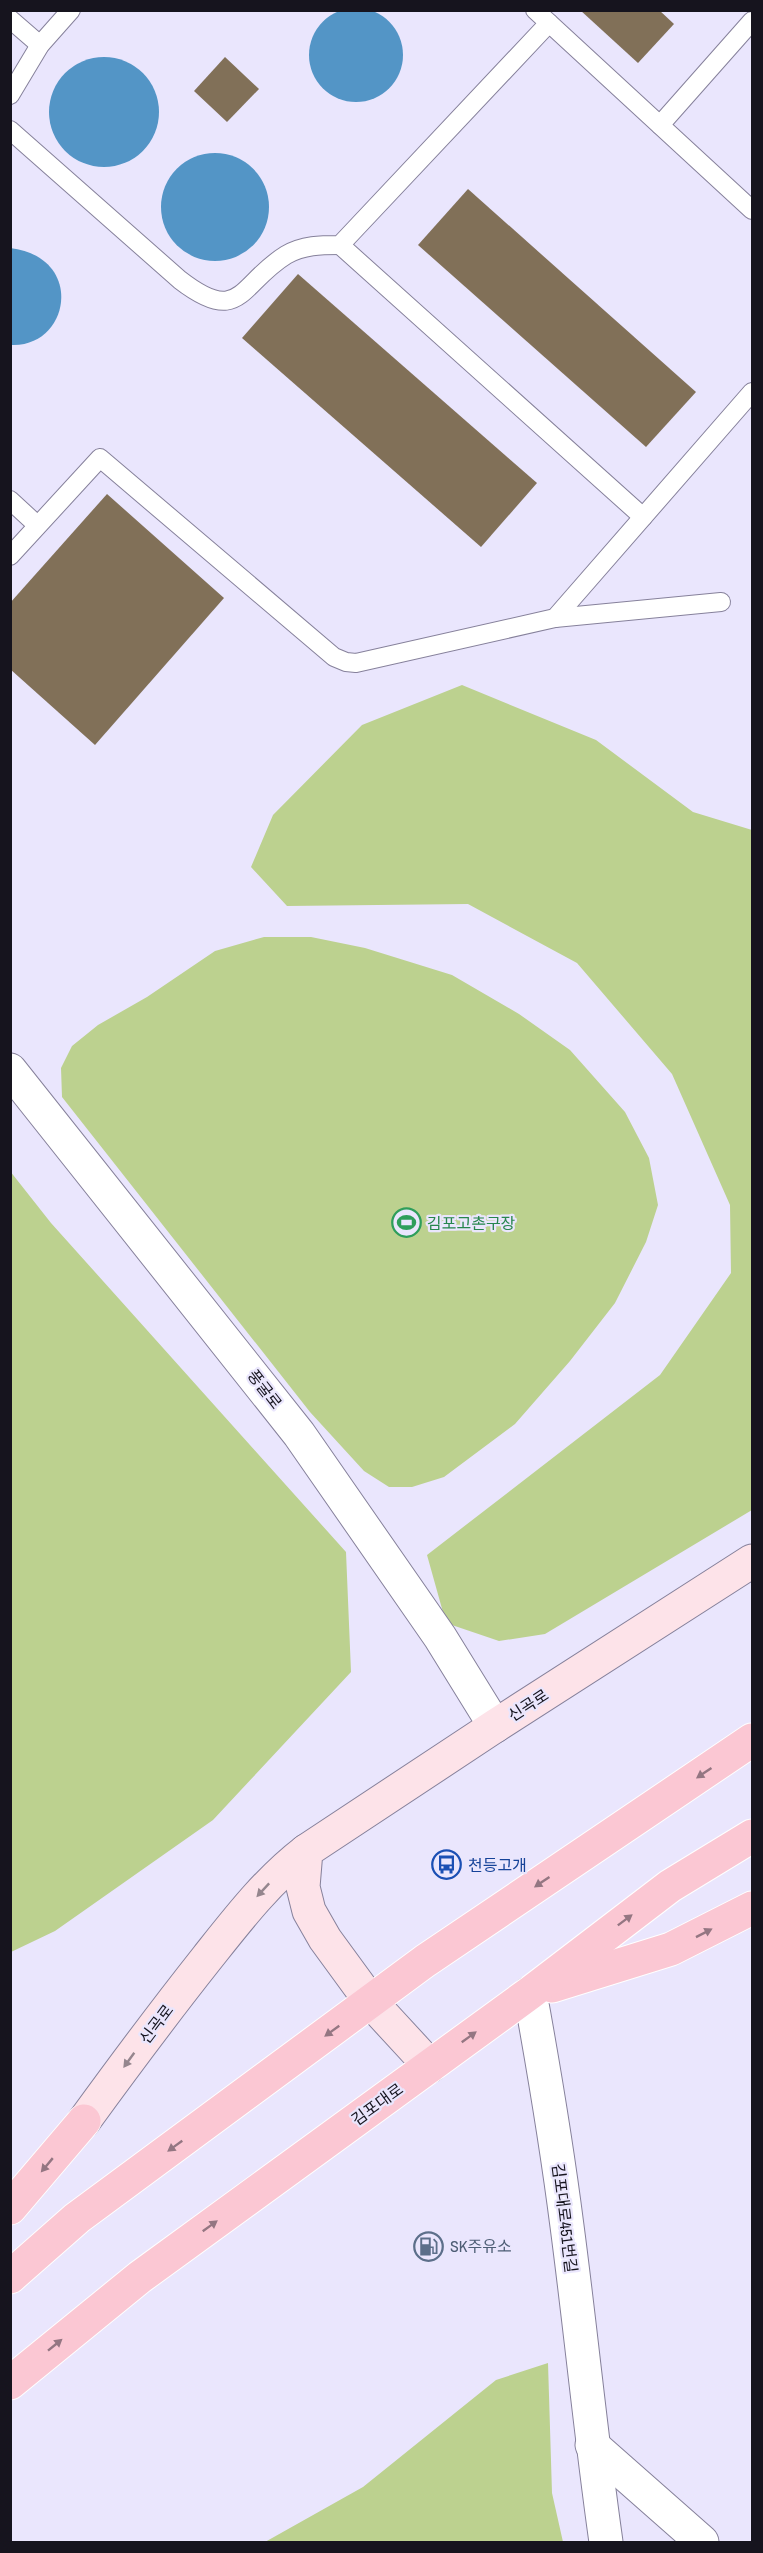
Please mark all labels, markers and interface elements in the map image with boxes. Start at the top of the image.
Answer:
sports icon: 김포고촌구장 [390,1207,422,1239]
place label: 김포고촌구장 [427,1212,516,1234]
street label: 풍굴로 [243,1365,287,1413]
street label: 신곡로 [503,1684,553,1726]
one-way arrow [696,1767,712,1778]
bus stop icon: 천등고개 [431,1849,463,1881]
place label: 천등고개 [468,1854,527,1876]
one-way arrow [535,1876,551,1888]
one-way arrow [257,1882,270,1897]
one-way arrow [617,1914,633,1927]
one-way arrow [695,1928,712,1937]
street label: 신곡로 [134,2000,178,2048]
one-way arrow [324,2025,340,2037]
one-way arrow [460,2031,476,2043]
one-way arrow [123,2051,135,2067]
street label: 김포대로 [347,2078,408,2130]
one-way arrow [167,2140,182,2152]
one-way arrow [41,2157,54,2172]
street label: 김포대로451번길 [547,2162,583,2274]
one-way arrow [201,2220,217,2232]
fuel station icon: SK주유소 [413,2230,445,2262]
place label: SK주유소 [450,2235,512,2257]
one-way arrow [47,2339,63,2352]

